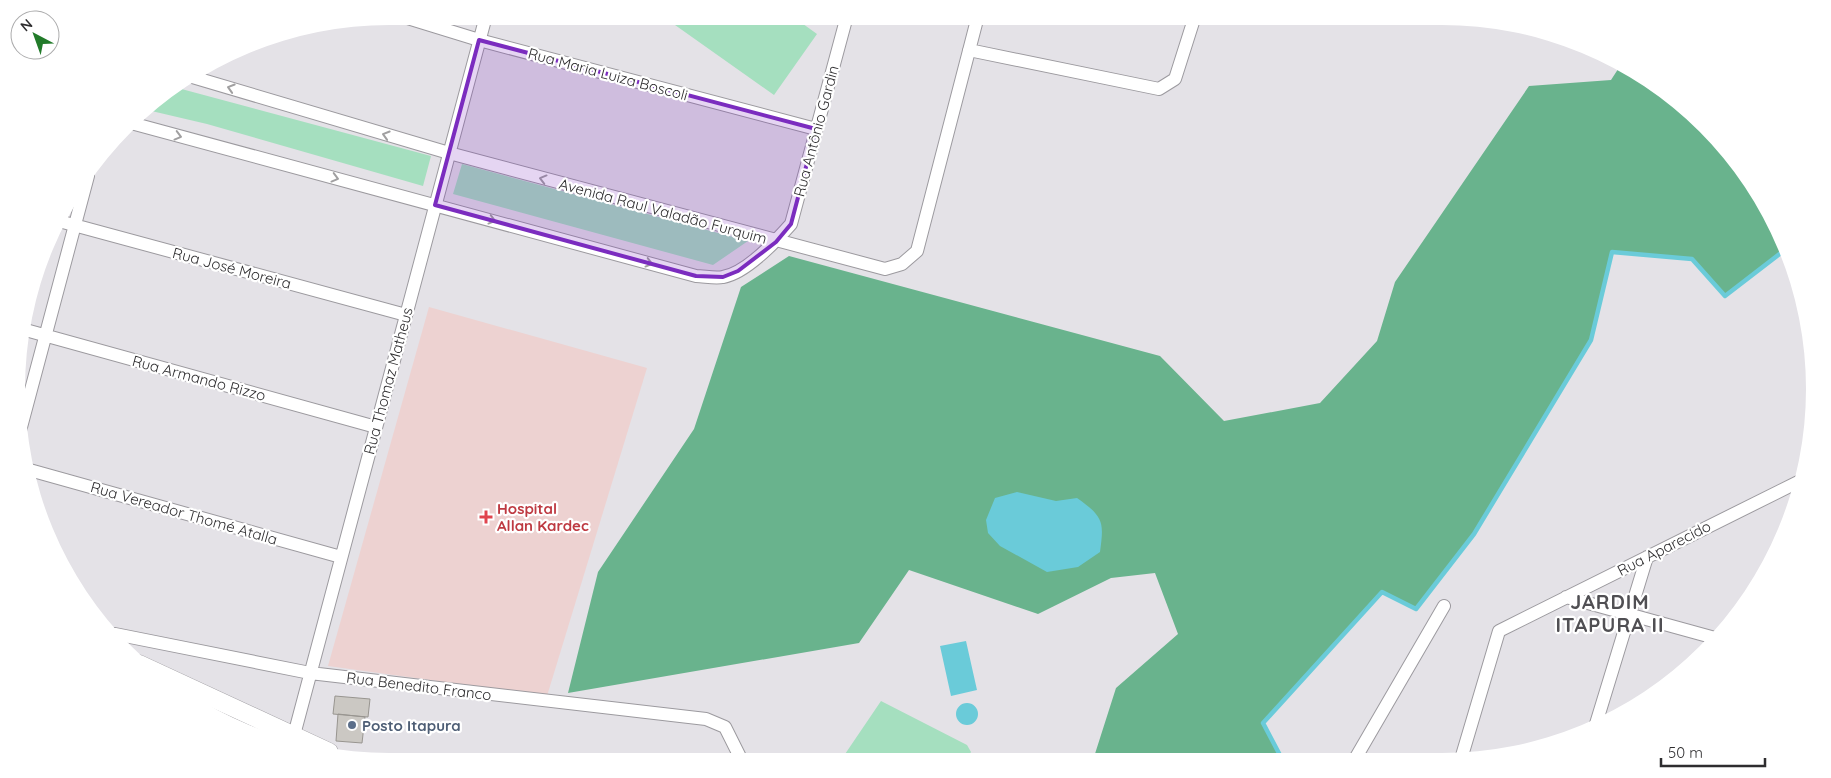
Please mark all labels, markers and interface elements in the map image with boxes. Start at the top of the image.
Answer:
north arrow [10,10,60,60]
text: N [17,15,36,35]
street label: Rua Maria Luiza Boscoli [526,44,690,104]
street label: Rua Antônio Gardin [789,63,843,199]
one-way arrow [227,84,235,94]
one-way arrow [174,130,183,141]
one-way arrow [383,130,391,140]
one-way arrow [331,172,340,183]
one-way arrow [539,174,547,184]
street label: Avenida Raul Valadão Furquim [557,174,769,248]
one-way arrow [488,215,496,225]
street label: Rua José Moreira [171,243,293,293]
one-way arrow [645,257,653,268]
street label: Rua Thomaz Matheus [359,305,417,457]
street label: Rua Armando Rizzo [130,351,268,405]
street label: Rua Vereador Thomé Atalla [88,477,280,549]
place label: Hospital Allan Kardec [497,499,589,535]
marker: Hospital Allan Kardec [479,510,493,524]
street label: Rua Aparecido [1614,516,1714,580]
district label: JARDIM ITAPURA II [1555,589,1665,637]
street label: Rua Benedito Franco [345,668,493,704]
place label: Posto Itapura [362,716,461,735]
marker: Posto Itapura [346,719,358,731]
scale bar [1661,736,1765,768]
text: 50 m [1668,743,1703,762]

